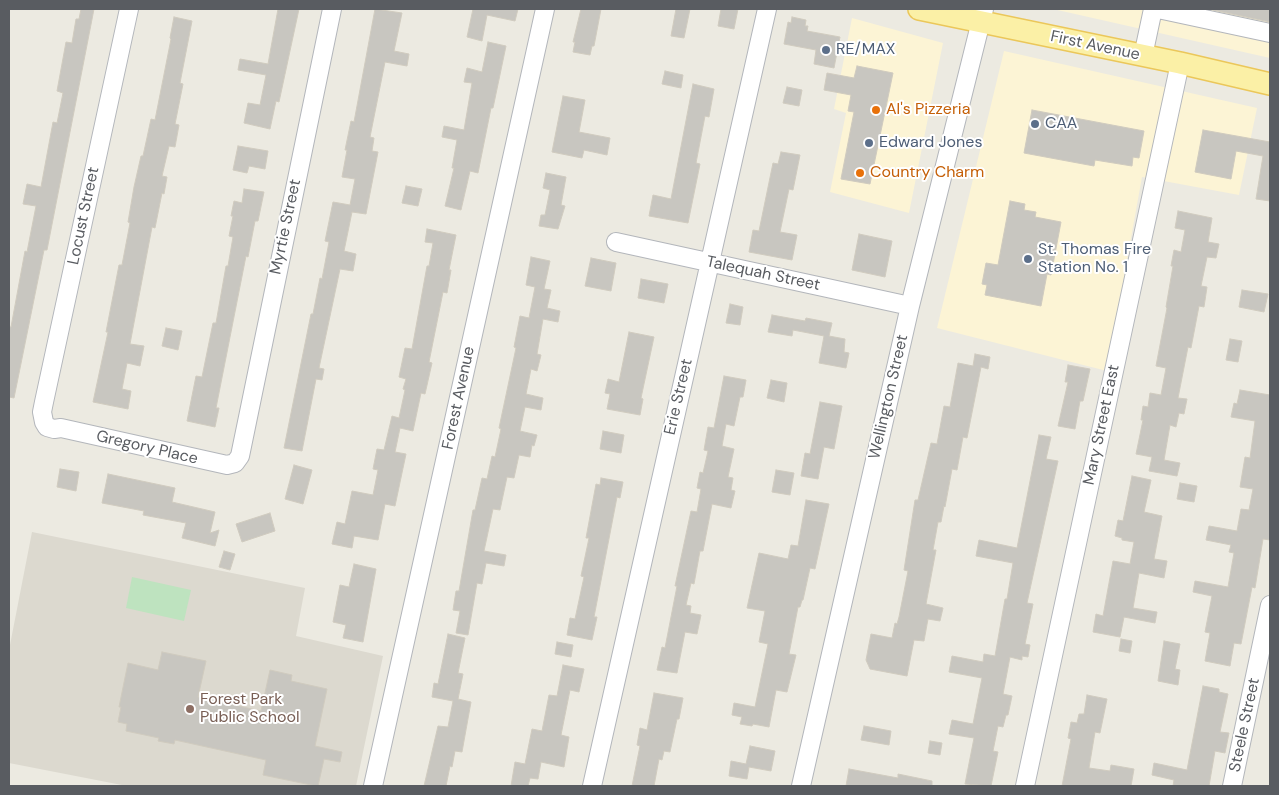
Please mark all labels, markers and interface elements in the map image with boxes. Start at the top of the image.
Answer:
street label: First Avenue [1049,27,1141,65]
place label: RE/MAX [836,40,895,60]
marker: RE/MAX [820,44,832,56]
place label: Al's Pizzeria [886,100,970,120]
marker: Al's Pizzeria [870,104,882,116]
place label: CAA [1045,114,1077,134]
marker: CAA [1029,118,1041,130]
place label: Edward Jones [879,133,982,153]
marker: Edward Jones [863,137,875,149]
place label: Country Charm [870,163,984,183]
street label: Locust Street [64,165,104,267]
marker: Country Charm [854,167,866,179]
street label: Myrtie Street [267,178,305,276]
place label: St. Thomas Fire Station No. 1 [1038,240,1151,278]
street label: Talequah Street [704,253,822,295]
marker: St. Thomas Fire Station No. 1 [1022,253,1034,265]
street label: Wellington Street [865,333,913,461]
street label: Forest Avenue [439,345,479,451]
street label: Erie Street [661,357,697,437]
street label: Mary Street East [1080,363,1124,487]
street label: Gregory Place [94,427,200,469]
street label: Steele Street [1226,676,1264,774]
place label: Forest Park Public School [200,690,299,728]
marker: Forest Park Public School [184,703,196,715]

